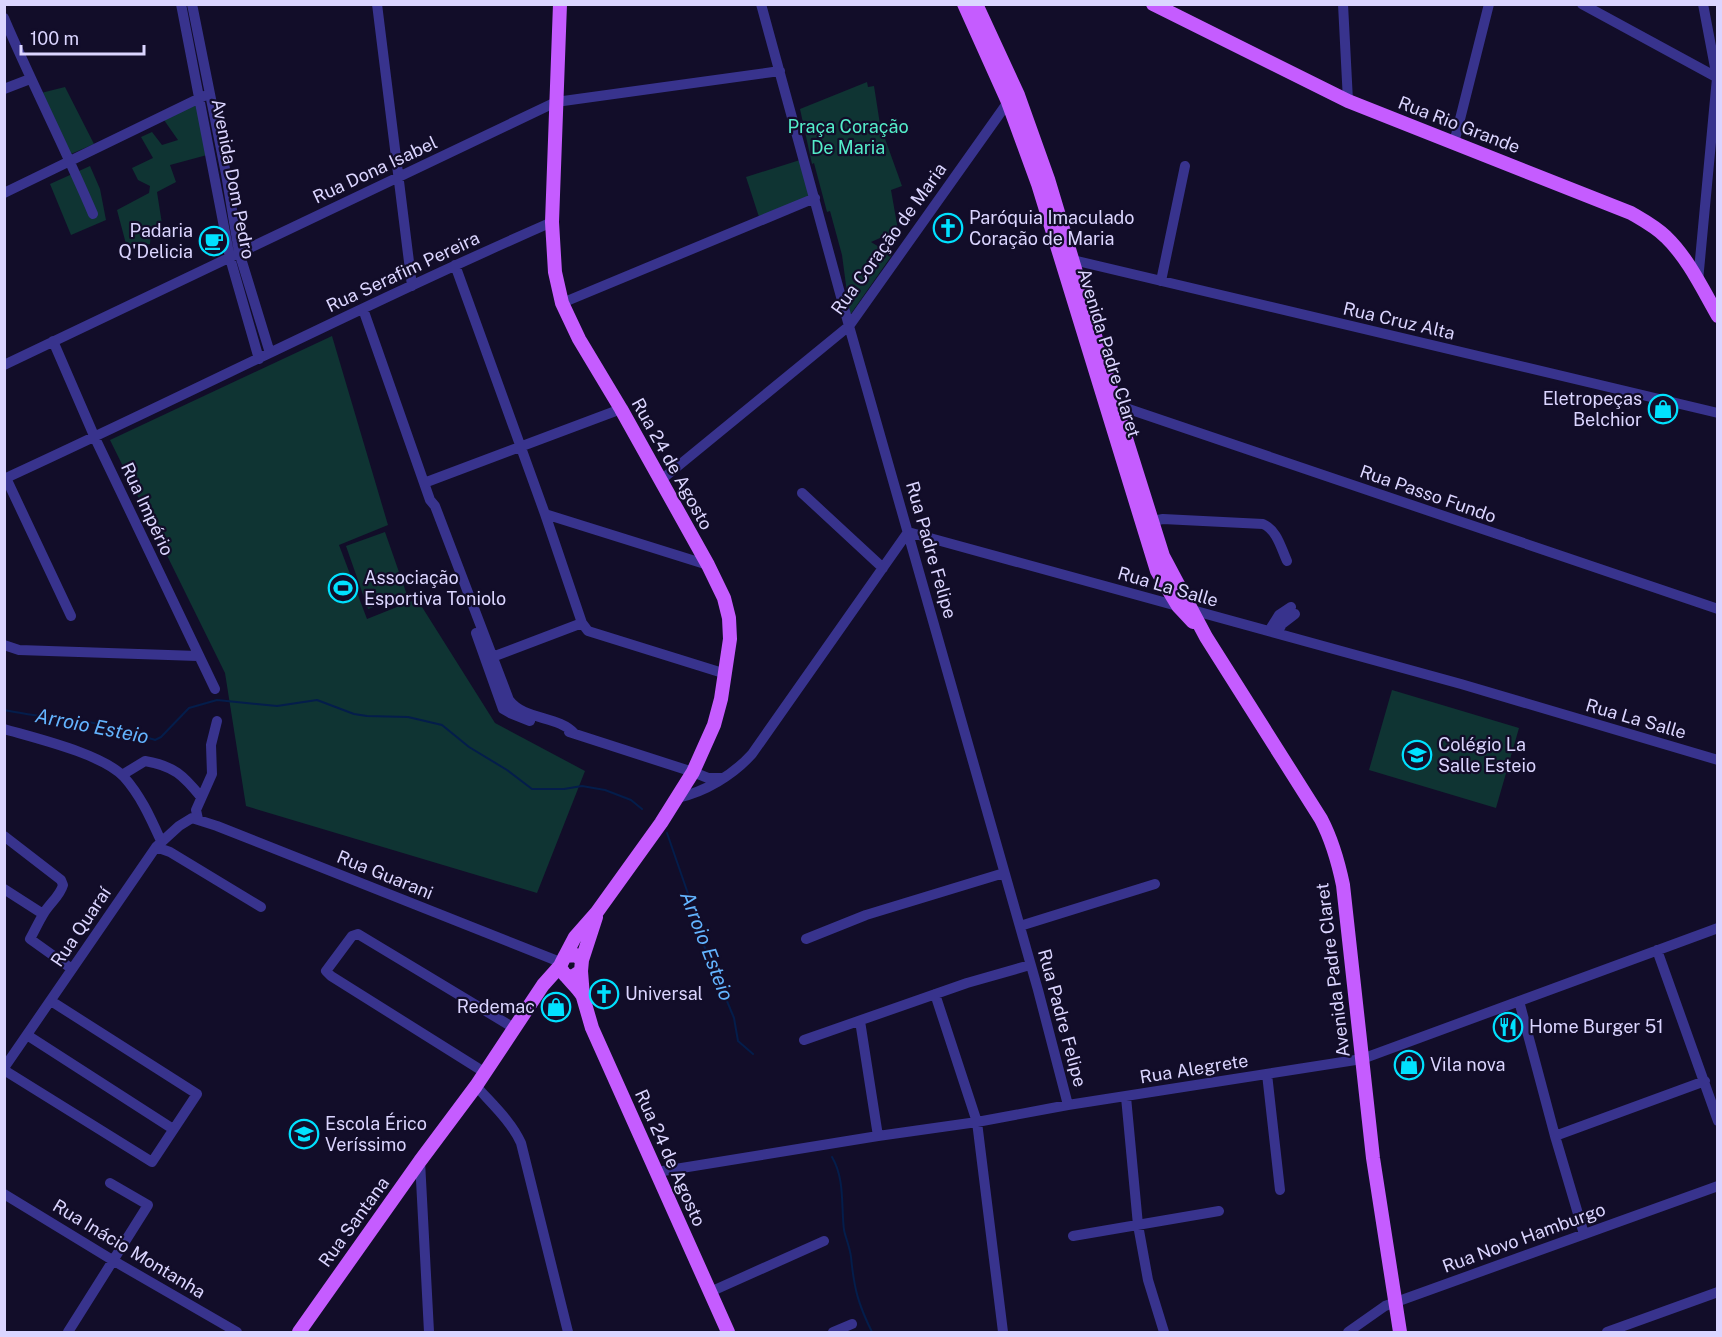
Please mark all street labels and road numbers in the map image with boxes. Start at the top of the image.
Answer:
street label: Rua Rio Grande [1395,92,1523,157]
street label: Avenida Dom Pedro [208,97,259,261]
street label: Rua Dona Isabel [309,132,440,208]
street label: Rua Coração de Maria [827,159,951,319]
street label: Rua Serafim Pereira [323,227,483,316]
street label: Avenida Padre Claret [1074,266,1145,440]
street label: Rua Cruz Alta [1341,297,1457,344]
street label: Rua 24 de Agosto [627,394,717,533]
street label: Rua Império [117,459,178,559]
street label: Rua Passo Fundo [1357,460,1499,527]
street label: Rua Padre Felipe [902,479,961,621]
street label: Rua La Salle [1115,562,1221,611]
street label: Rua La Salle [1583,694,1689,743]
street label: Rua Guarani [334,846,436,903]
street label: Rua Quaraí [46,882,115,971]
street label: Avenida Padre Claret [1311,882,1354,1058]
street label: Rua Padre Felipe [1034,947,1091,1089]
street label: Rua Alegrete [1138,1050,1250,1087]
street label: Rua 24 de Agosto [631,1086,710,1229]
street label: Rua Santana [314,1173,393,1271]
street label: Rua Inácio Montanha [49,1195,209,1302]
street label: Rua Novo Hamburgo [1439,1198,1608,1277]

